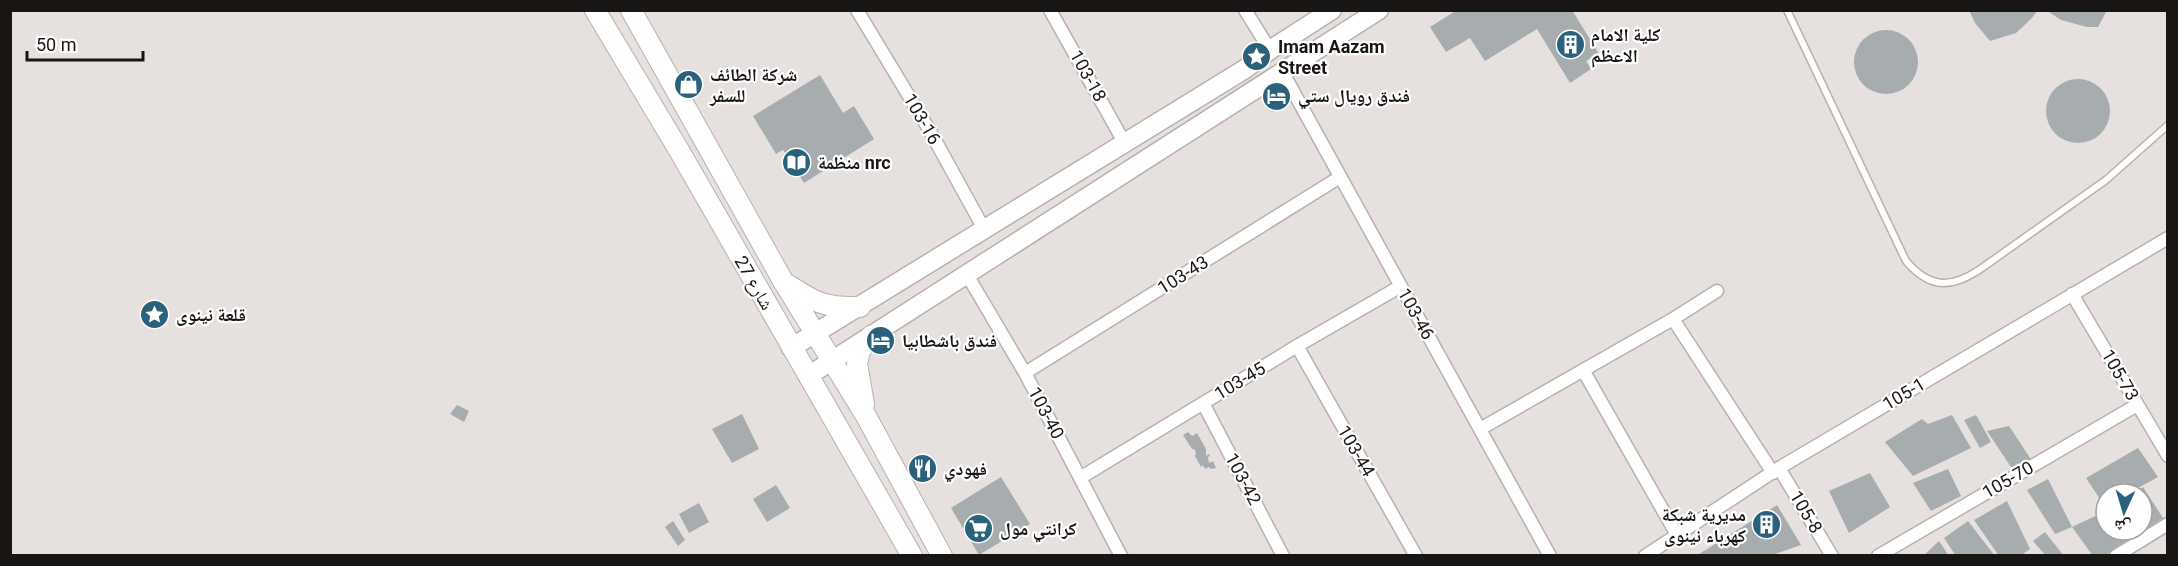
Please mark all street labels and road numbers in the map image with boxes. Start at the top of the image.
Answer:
street label: 103-18 [1066,46,1111,105]
street label: 103-16 [899,89,945,148]
street label: 103-43 [1154,251,1212,298]
street label: شارع 27 [730,252,778,314]
street label: 103-46 [1394,284,1439,343]
street label: 105-73 [2097,345,2143,404]
street label: 103-45 [1211,357,1269,404]
street label: 105-1 [1879,373,1929,414]
street label: 103-40 [1024,383,1069,442]
street label: 103-44 [1333,421,1379,480]
street label: 103-42 [1221,449,1266,508]
street label: 105-70 [1978,457,2037,503]
street label: 105-8 [1786,487,1827,537]

